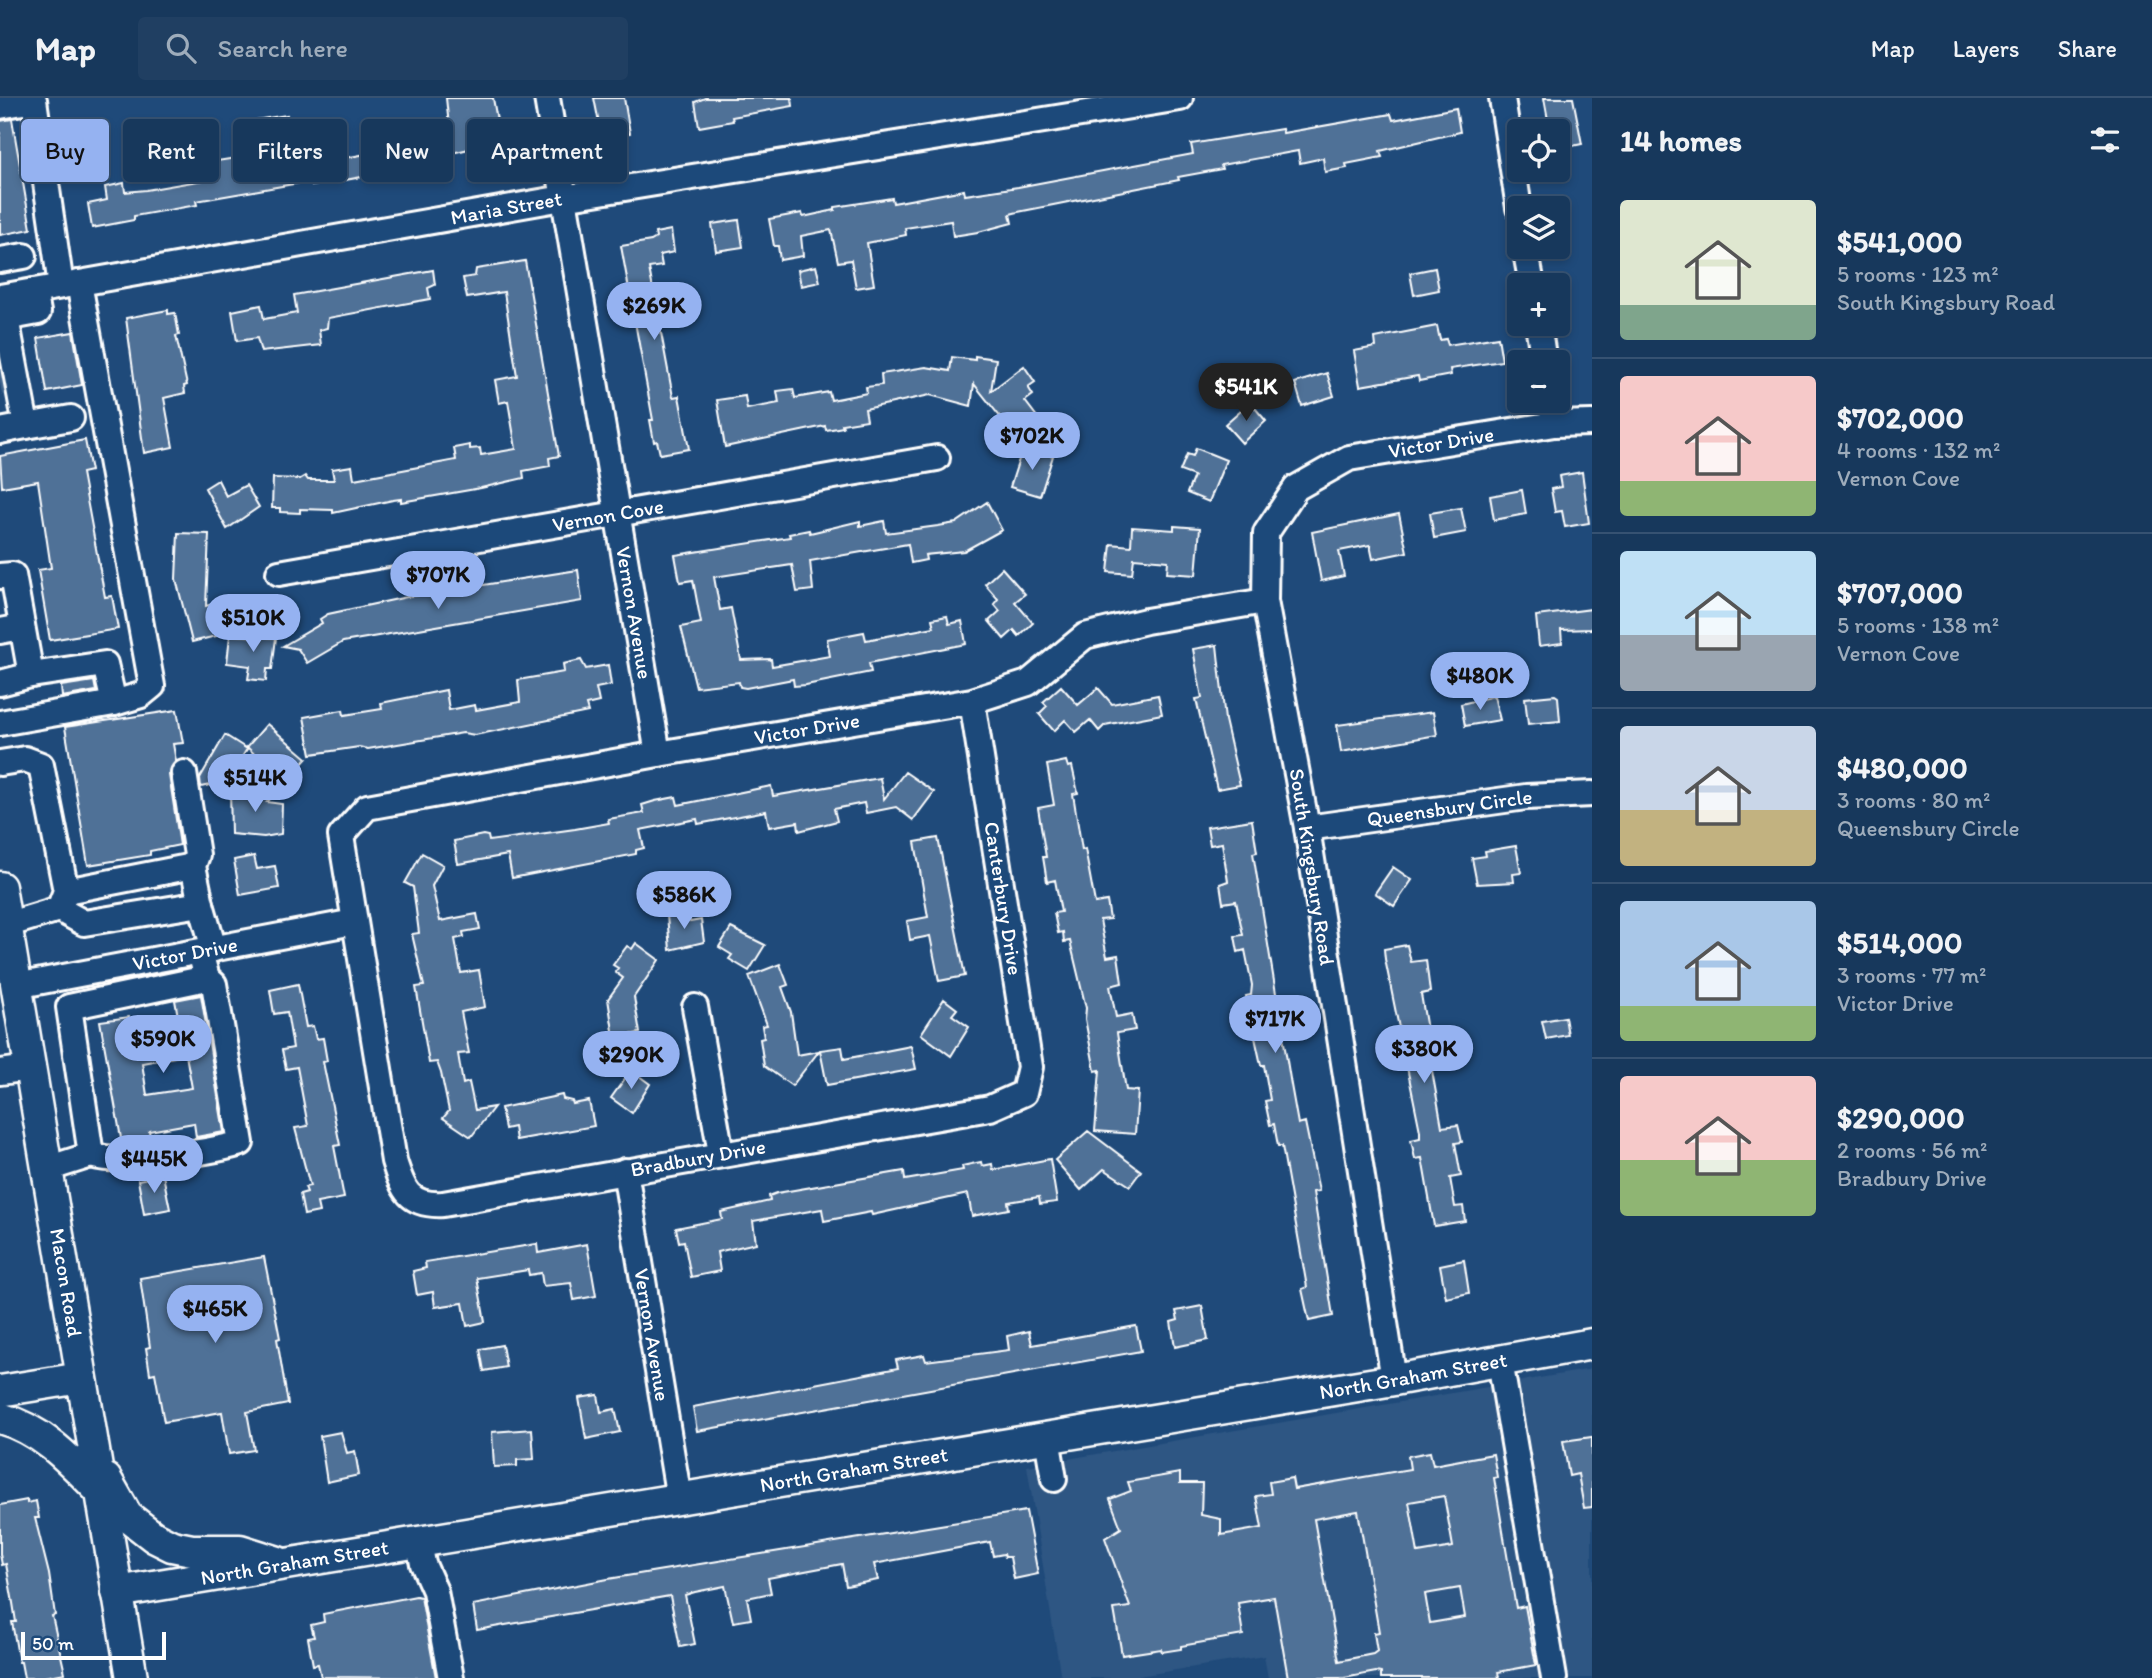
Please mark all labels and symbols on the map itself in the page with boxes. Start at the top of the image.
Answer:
street label: Maria Street [448,185,564,230]
pin: $269K [605,282,703,342]
pin: $541K [1197,364,1295,423]
pin: $702K [983,412,1081,472]
street label: Victor Drive [1386,421,1496,463]
street label: Vernon Cove [550,493,665,537]
street label: Vernon Avenue [611,544,658,681]
pin: $707K [389,552,487,611]
pin: $510K [204,594,302,654]
pin: $480K [1431,652,1529,712]
street label: Victor Drive [752,707,861,750]
pin: $514K [206,754,304,814]
street label: South Kingsbury Road [1285,767,1340,968]
street label: Queensbury Circle [1365,784,1533,831]
street label: Canterbury Drive [979,820,1028,977]
pin: $586K [635,872,733,931]
street label: Victor Drive [130,931,240,976]
pin: $717K [1226,996,1324,1055]
pin: $590K [114,1016,212,1075]
pin: $380K [1375,1026,1473,1085]
pin: $290K [582,1032,680,1091]
street label: Bradbury Drive [628,1133,767,1182]
pin: $445K [105,1136,203,1195]
street label: Macon Road [45,1226,88,1339]
street label: Vernon Avenue [629,1266,676,1403]
pin: $465K [166,1286,264,1345]
street label: North Graham Street [1317,1347,1509,1404]
street label: North Graham Street [758,1441,950,1497]
street label: North Graham Street [199,1534,390,1590]
scale bar [21,1629,166,1661]

